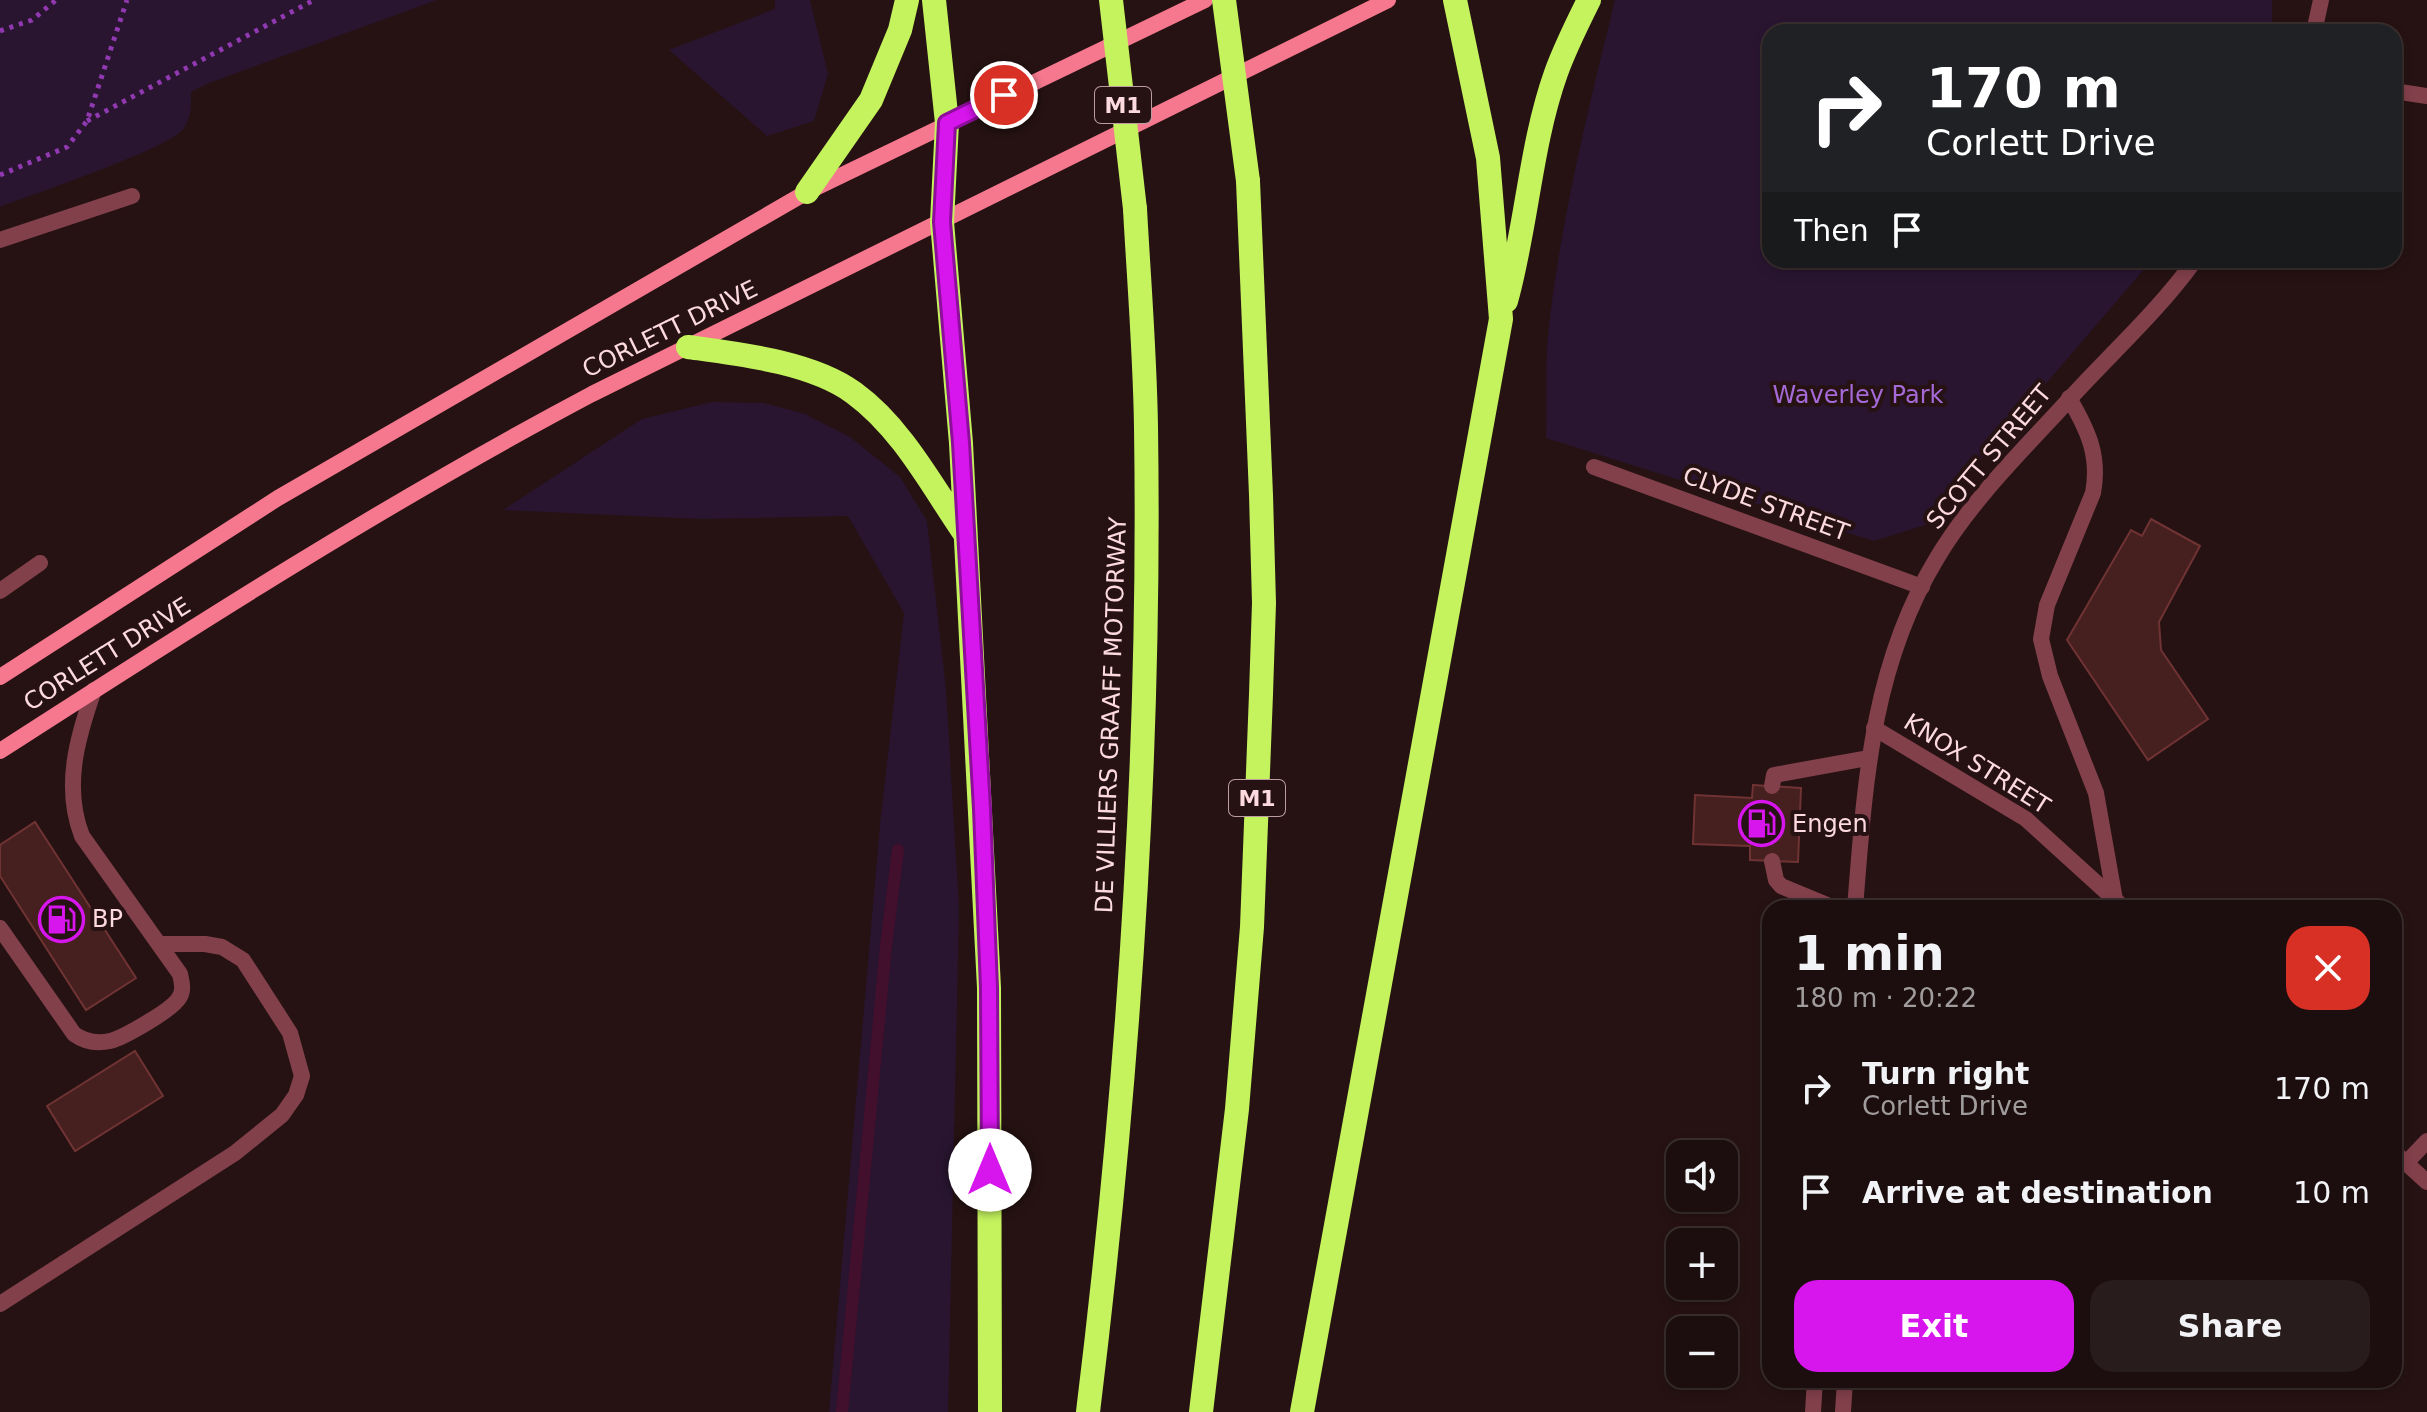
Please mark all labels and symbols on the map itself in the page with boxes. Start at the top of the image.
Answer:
pin [970,61,1038,129]
road number: M1 [1095,87,1151,123]
street label: CORLETT DRIVE [578,275,762,383]
street label: SCOTT STREET [1921,379,2057,535]
park label: Waverley Park [1773,381,1944,409]
street label: CLYDE STREET [1679,461,1853,547]
street label: DE VILLIERS GRAAFF MOTORWAY [1090,516,1132,914]
street label: CORLETT DRIVE [19,591,195,717]
street label: KNOX STREET [1899,708,2055,820]
road number: M1 [1229,780,1285,816]
fuel station icon: Engen [1737,800,1785,848]
place label: Engen [1792,810,1868,838]
fuel station icon: BP [37,895,85,943]
place label: BP [92,905,123,933]
position arrow [948,1128,1032,1212]

